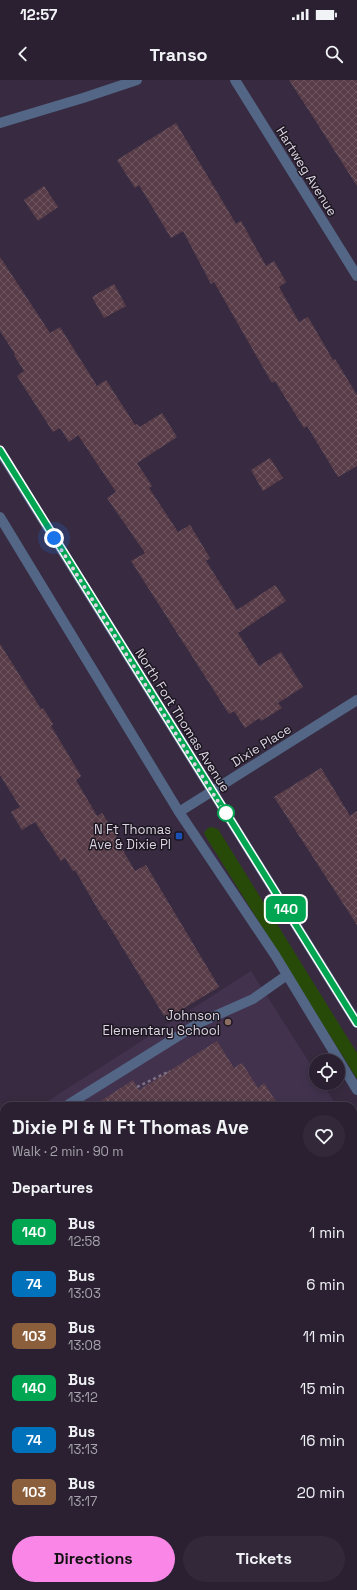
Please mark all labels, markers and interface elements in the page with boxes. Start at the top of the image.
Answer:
text: 12:57 [20,5,57,24]
icon: back [12,43,34,65]
text: Transo [149,43,208,66]
icon: search [323,43,345,65]
street label: Hartweg Avenue [272,123,341,219]
your location [44,528,64,548]
street label: North Fort Thomas Avenue [131,645,234,795]
street label: Dixie Place [228,720,294,771]
unlabelled marker [217,804,235,822]
place label: N Ft Thomas Ave & Dixie Pl [89,821,171,853]
marker: N Ft Thomas Ave & Dixie Pl [174,831,184,841]
line badge: 140 [263,896,309,922]
text: 140 [274,900,298,918]
place label: Johnson Elementary School [103,1007,220,1039]
marker: Johnson Elementary School [223,1017,233,1027]
map controls [309,1054,345,1090]
button: locate [309,1054,345,1090]
text: Dixie Pl & N Ft Thomas Ave [12,1115,249,1140]
button: heart [303,1115,345,1157]
text: Walk · 2 min · 90 m [12,1143,123,1160]
text: Departures [12,1178,93,1197]
text: Bus [68,1214,95,1233]
text: 140 [22,1223,46,1241]
text: 1 min [309,1223,345,1242]
text: 12:58 [68,1233,100,1250]
text: Bus [68,1266,95,1285]
text: 74 [26,1275,42,1293]
text: 6 min [306,1275,345,1294]
text: 13:03 [68,1285,101,1302]
text: Bus [68,1318,95,1337]
text: 103 [22,1327,46,1345]
text: 11 min [303,1327,345,1346]
text: 13:08 [68,1337,101,1354]
text: Bus [68,1370,95,1389]
text: 140 [22,1379,46,1397]
text: 15 min [300,1379,345,1398]
text: 13:12 [68,1389,98,1406]
text: Bus [68,1422,95,1441]
text: 74 [26,1431,42,1449]
text: 16 min [300,1431,345,1450]
text: 13:13 [68,1441,98,1458]
text: Bus [68,1474,95,1493]
text: 103 [22,1483,46,1501]
text: 20 min [297,1483,345,1502]
text: 13:17 [68,1493,97,1510]
button: Directions [12,1536,175,1582]
button: Tickets [183,1536,345,1582]

